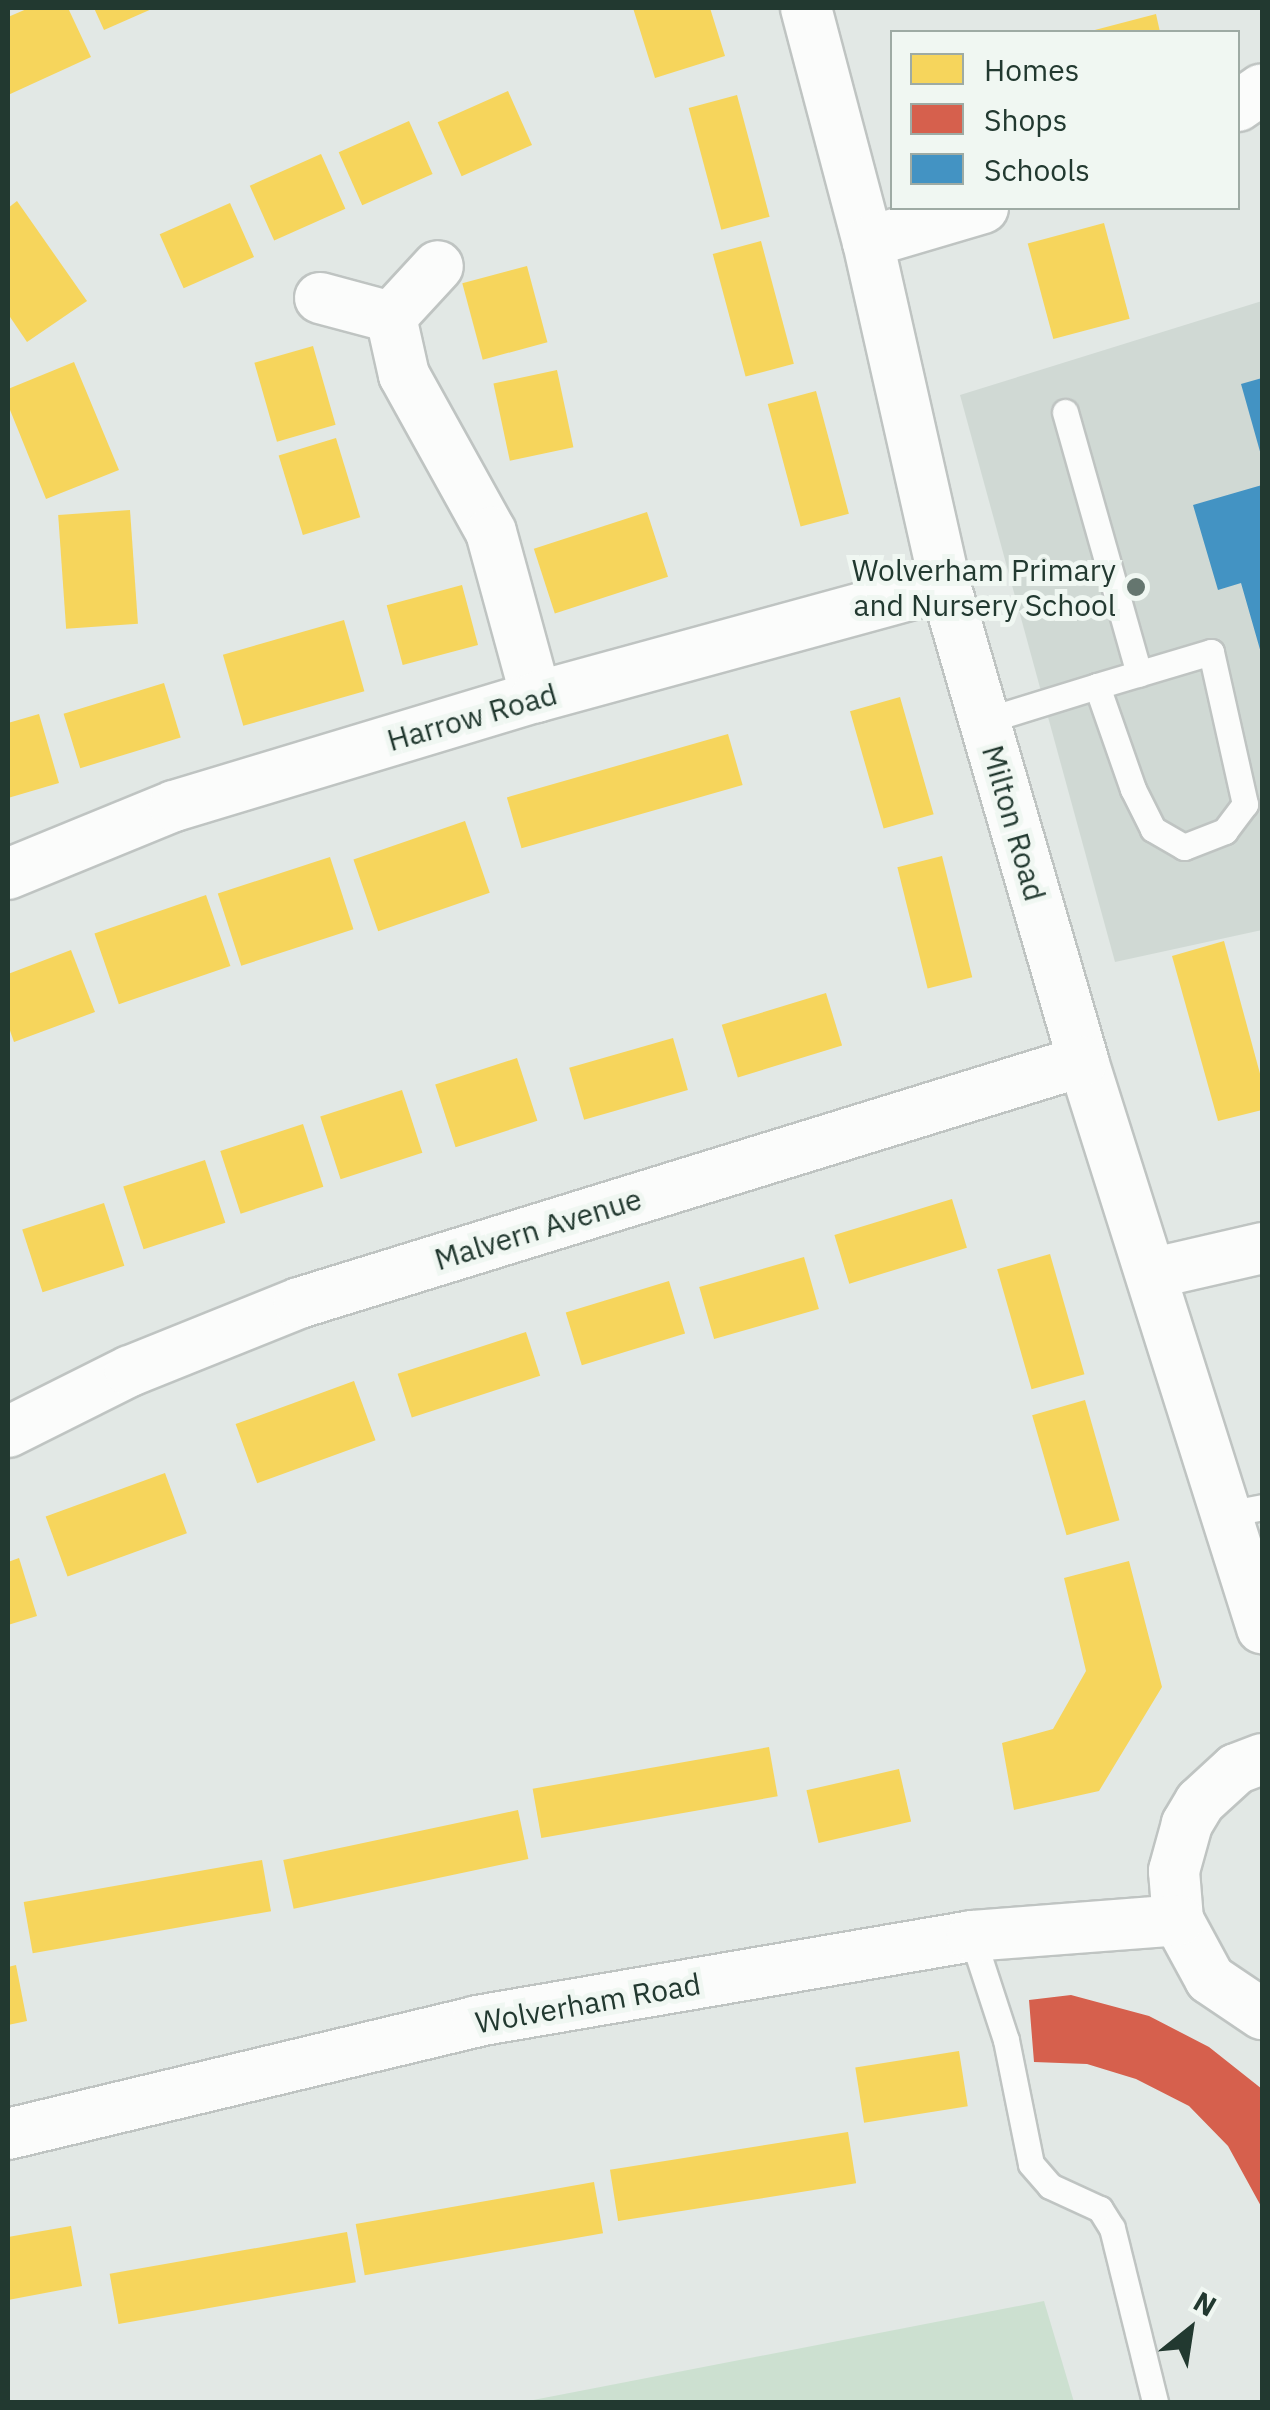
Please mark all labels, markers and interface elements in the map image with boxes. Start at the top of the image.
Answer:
legend [890,30,1240,210]
text: Homes [984,50,1079,89]
text: Shops [984,100,1067,139]
text: Schools [984,150,1090,189]
place label: Wolverham Primary and Nursery School [852,552,1116,622]
marker: Wolverham Primary and Nursery School [1125,576,1147,598]
street label: Harrow Road [383,676,561,758]
street label: Milton Road [975,741,1053,905]
street label: Malvern Avenue [430,1180,646,1278]
street label: Wolverham Road [472,1965,704,2041]
north arrow [1140,2280,1240,2380]
text: N [1187,2282,1223,2325]

